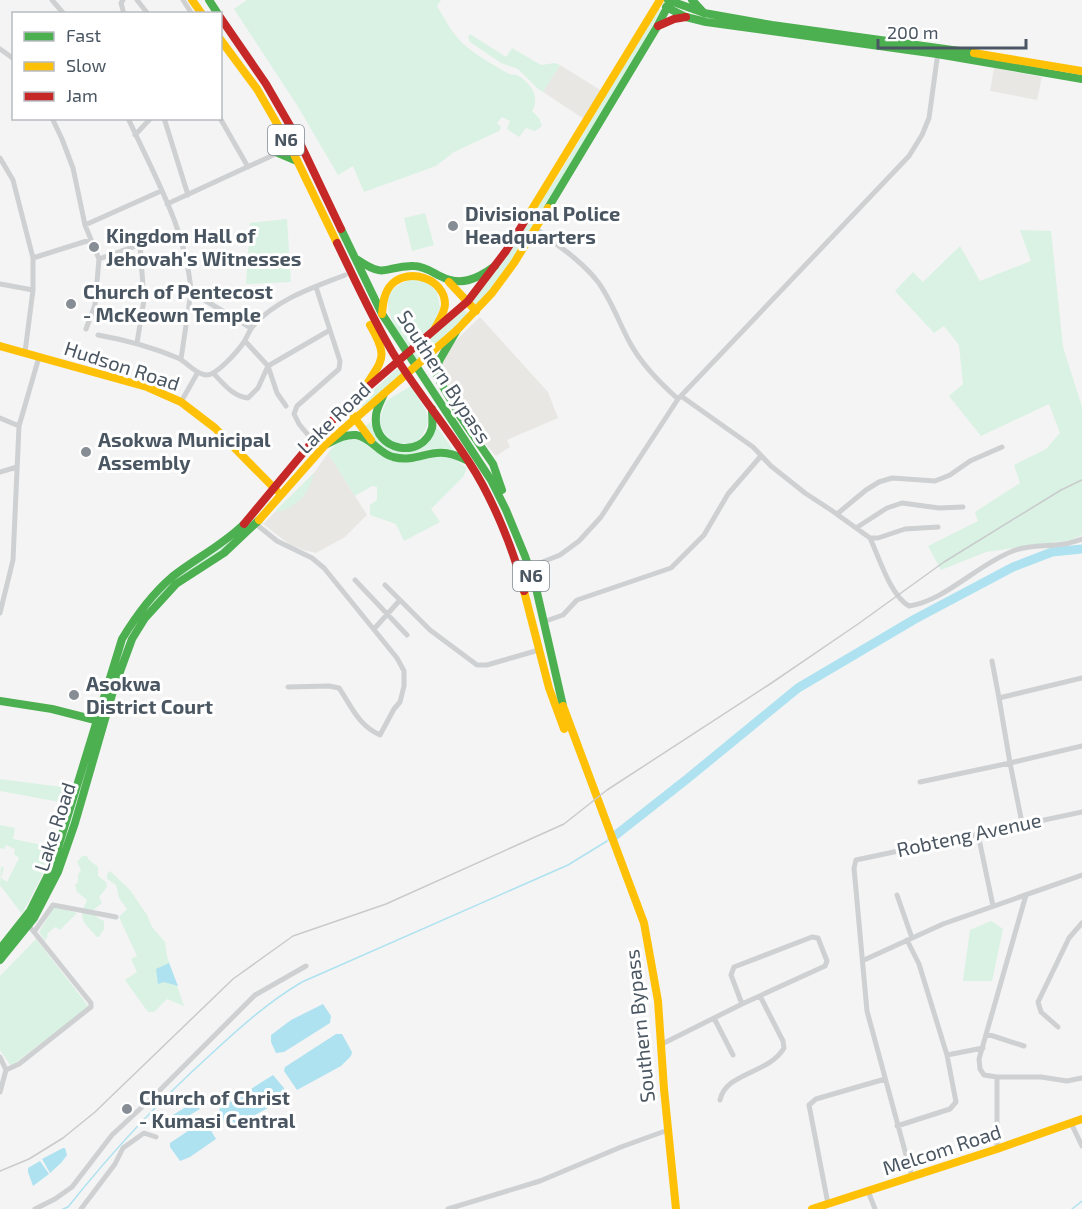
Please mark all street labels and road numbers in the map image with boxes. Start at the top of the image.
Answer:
road number: N6 [268,125,304,155]
street label: Southern Bypass [393,305,497,448]
street label: Hudson Road [62,335,183,395]
street label: Lake Road [292,377,375,458]
road number: N6 [513,561,549,591]
street label: Lake Road [28,779,80,874]
street label: Robteng Avenue [894,807,1043,861]
street label: Southern Bypass [619,948,659,1104]
street label: Melcom Road [879,1119,1004,1180]

